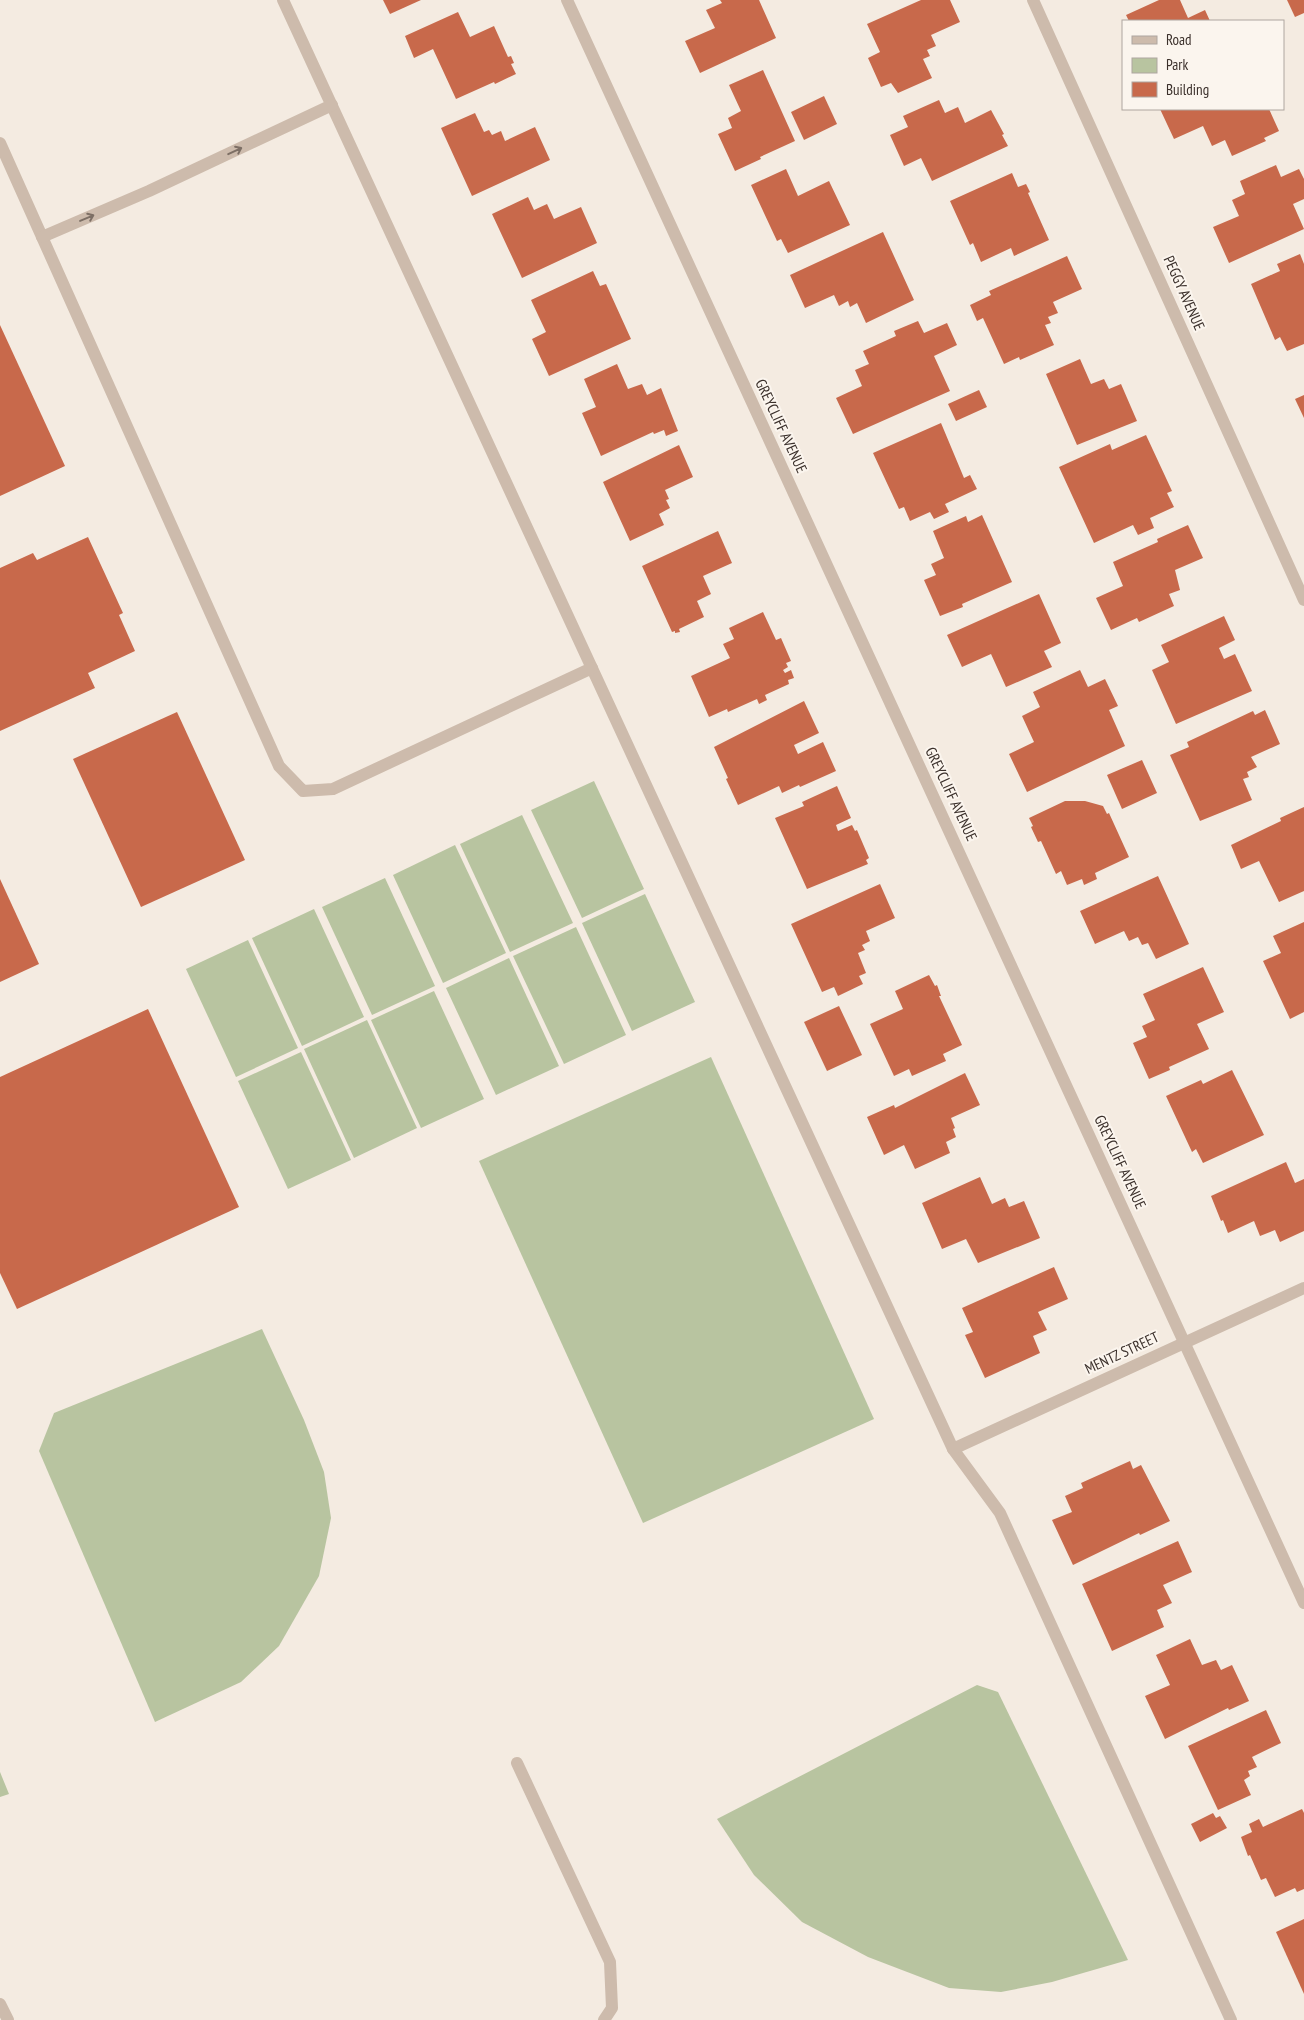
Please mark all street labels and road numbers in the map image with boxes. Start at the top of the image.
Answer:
street label: PEGGY AVENUE [1160,253,1209,333]
street label: GREYCLIFF AVENUE [751,376,811,476]
street label: GREYCLIFF AVENUE [921,744,981,844]
street label: GREYCLIFF AVENUE [1090,1112,1150,1212]
street label: MENTZ STREET [1082,1327,1162,1378]

